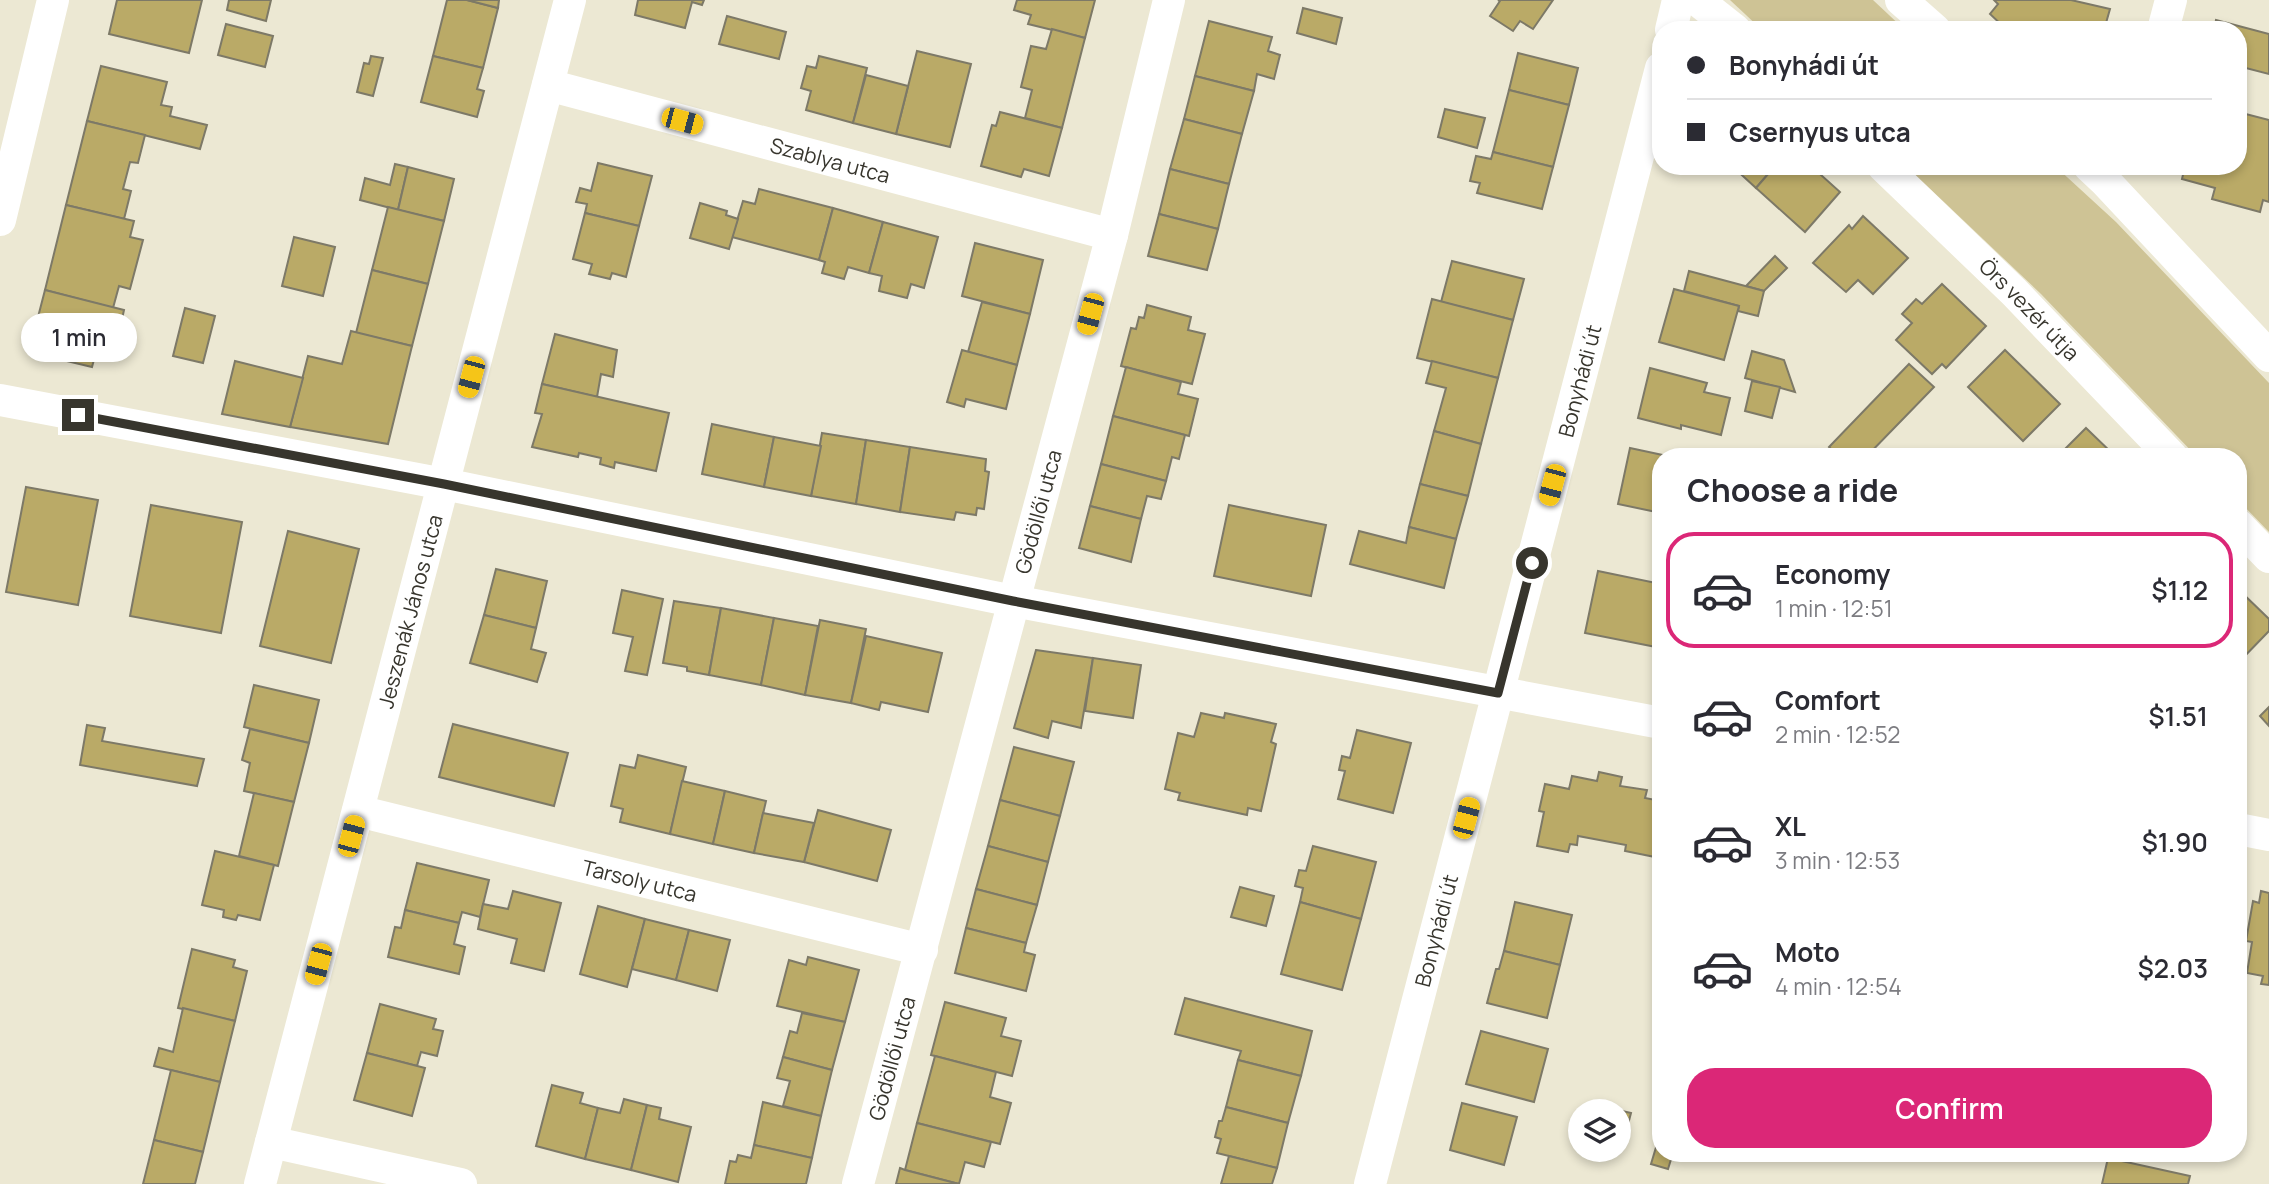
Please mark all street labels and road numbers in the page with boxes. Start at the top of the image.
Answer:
street label: Szablya utca [767,131,893,189]
street label: Örs vezér útja [1973,252,2086,366]
street label: Bonyhádi út [1551,322,1607,440]
street label: Gödöllői utca [1008,447,1068,577]
street label: Jeszenák János utca [371,511,449,711]
street label: Tarsoly utca [579,853,700,908]
street label: Bonyhádi út [1408,871,1464,990]
street label: Gödöllői utca [862,993,922,1123]

